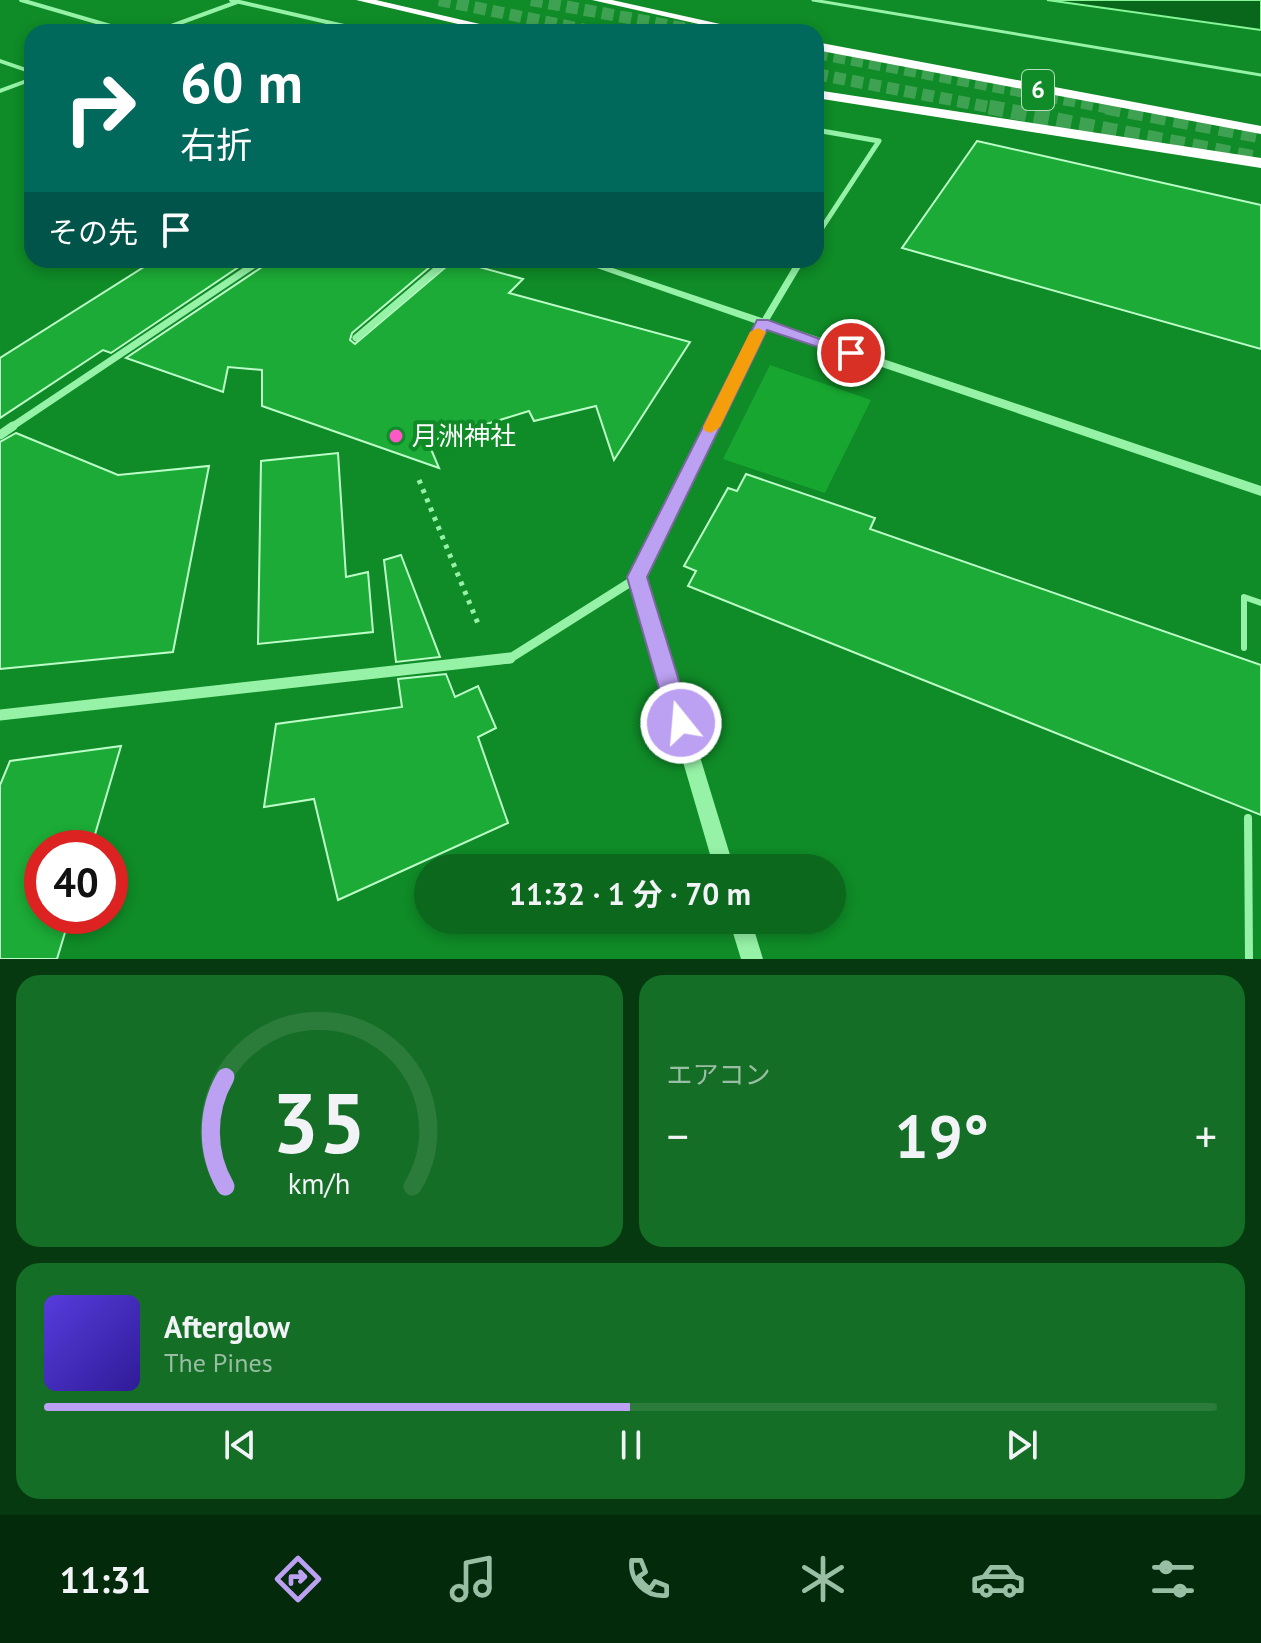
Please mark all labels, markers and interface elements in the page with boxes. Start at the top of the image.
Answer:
text: 60 m [180,46,303,118]
icon: right [48,56,152,160]
road number: 6 [1022,70,1054,110]
text: 右折 [180,121,252,168]
icon: arrive [154,208,198,252]
text: その先 [48,212,138,251]
pin [817,319,885,387]
icon: arrive [829,331,873,375]
place label: 月洲神社 [412,419,516,452]
marker: 月洲神社 [387,427,405,445]
position arrow [639,681,723,765]
speed limit sign: 40 [24,830,128,934]
text: 11:32 · 1 分 · 70 m [509,874,751,913]
text: エアコン [667,1058,771,1091]
text: 35 [272,1068,366,1176]
text: 19° [895,1097,989,1175]
text: − [667,1107,689,1164]
text: + [1195,1107,1217,1164]
text: km/h [288,1165,351,1202]
text: Afterglow [164,1307,290,1346]
text: The Pines [164,1346,273,1379]
icon: previous [218,1423,262,1467]
icon: pause [609,1423,653,1467]
icon: next [1000,1423,1044,1467]
icon: directions [270,1551,326,1607]
icon: music [445,1551,501,1607]
icon: phone [620,1551,676,1607]
icon: climate [795,1551,851,1607]
icon: car [970,1551,1026,1607]
icon: filters [1145,1551,1201,1607]
text: 11:31 [60,1556,151,1603]

